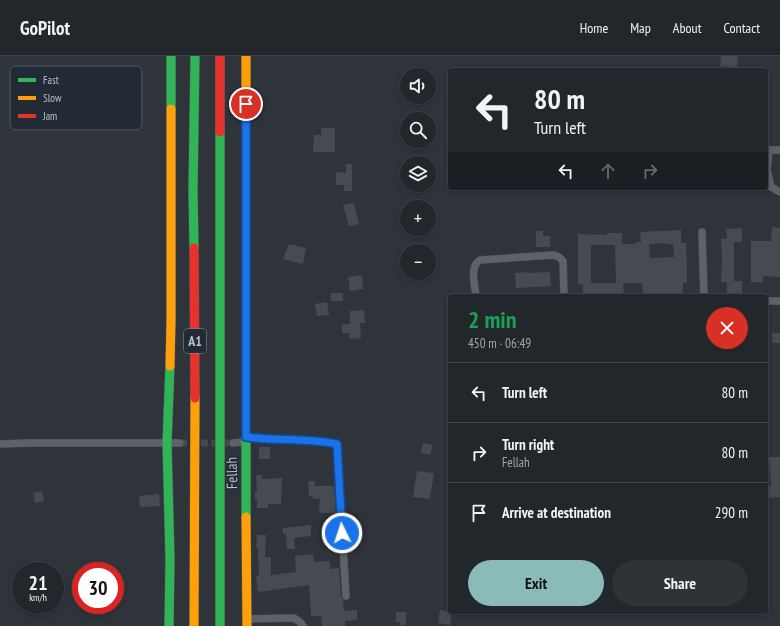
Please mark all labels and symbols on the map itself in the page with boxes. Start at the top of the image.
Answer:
legend [10,66,142,130]
text: Fast [43,73,59,87]
pin [229,87,263,121]
text: Slow [43,91,62,105]
text: Jam [42,109,57,123]
road number: A1 [184,329,206,353]
street label: Fellah [222,457,241,489]
position arrow [321,512,363,554]
speed limit sign: 30 [72,562,124,614]

